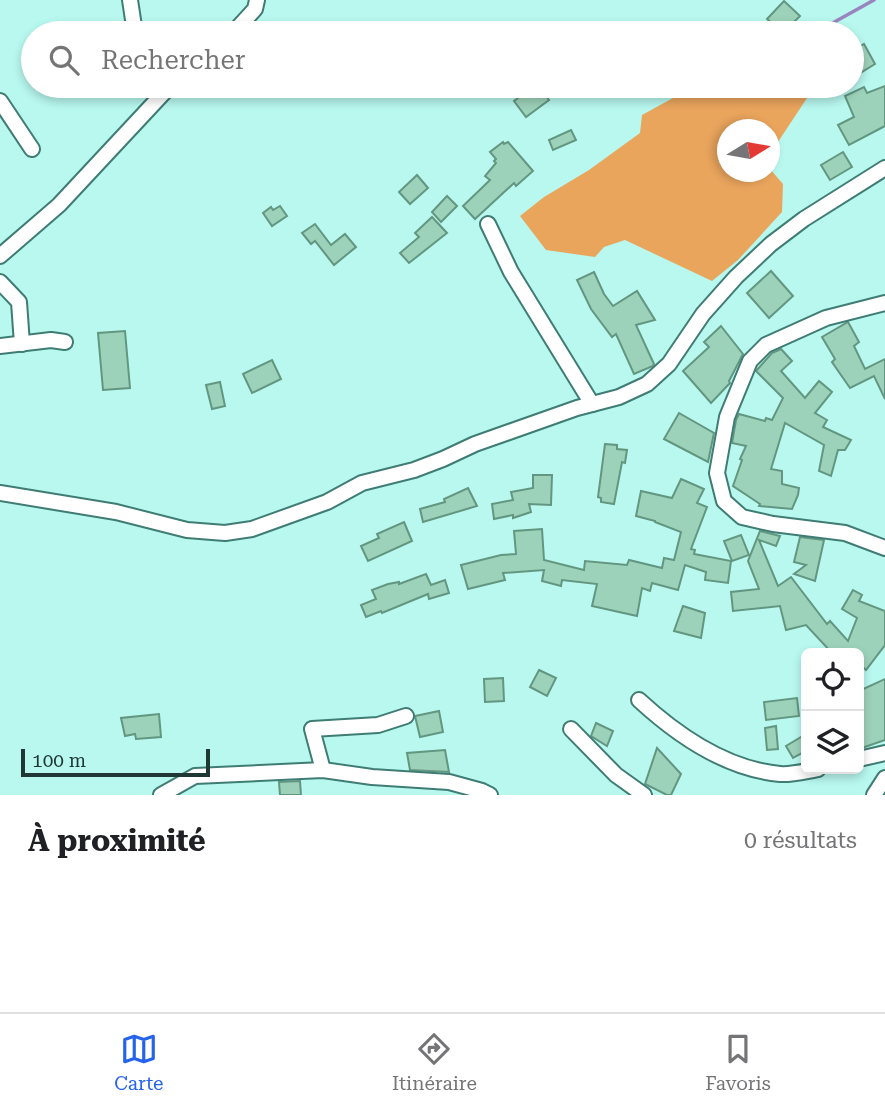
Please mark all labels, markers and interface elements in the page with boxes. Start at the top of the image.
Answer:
search box [21,21,864,98]
icon: search [45,41,83,79]
text: Rechercher [101,45,245,75]
north arrow [717,119,780,182]
map controls [801,648,864,774]
button: locate [801,648,864,711]
button: layers [801,711,864,774]
scale bar [21,746,210,778]
text: 100 m [32,749,86,772]
text: À proximité [28,823,206,858]
text: 0 résultats [744,827,857,854]
tab: Carte [114,1030,164,1095]
tab: Itinéraire [392,1030,477,1095]
tab: Favoris [705,1030,771,1095]

